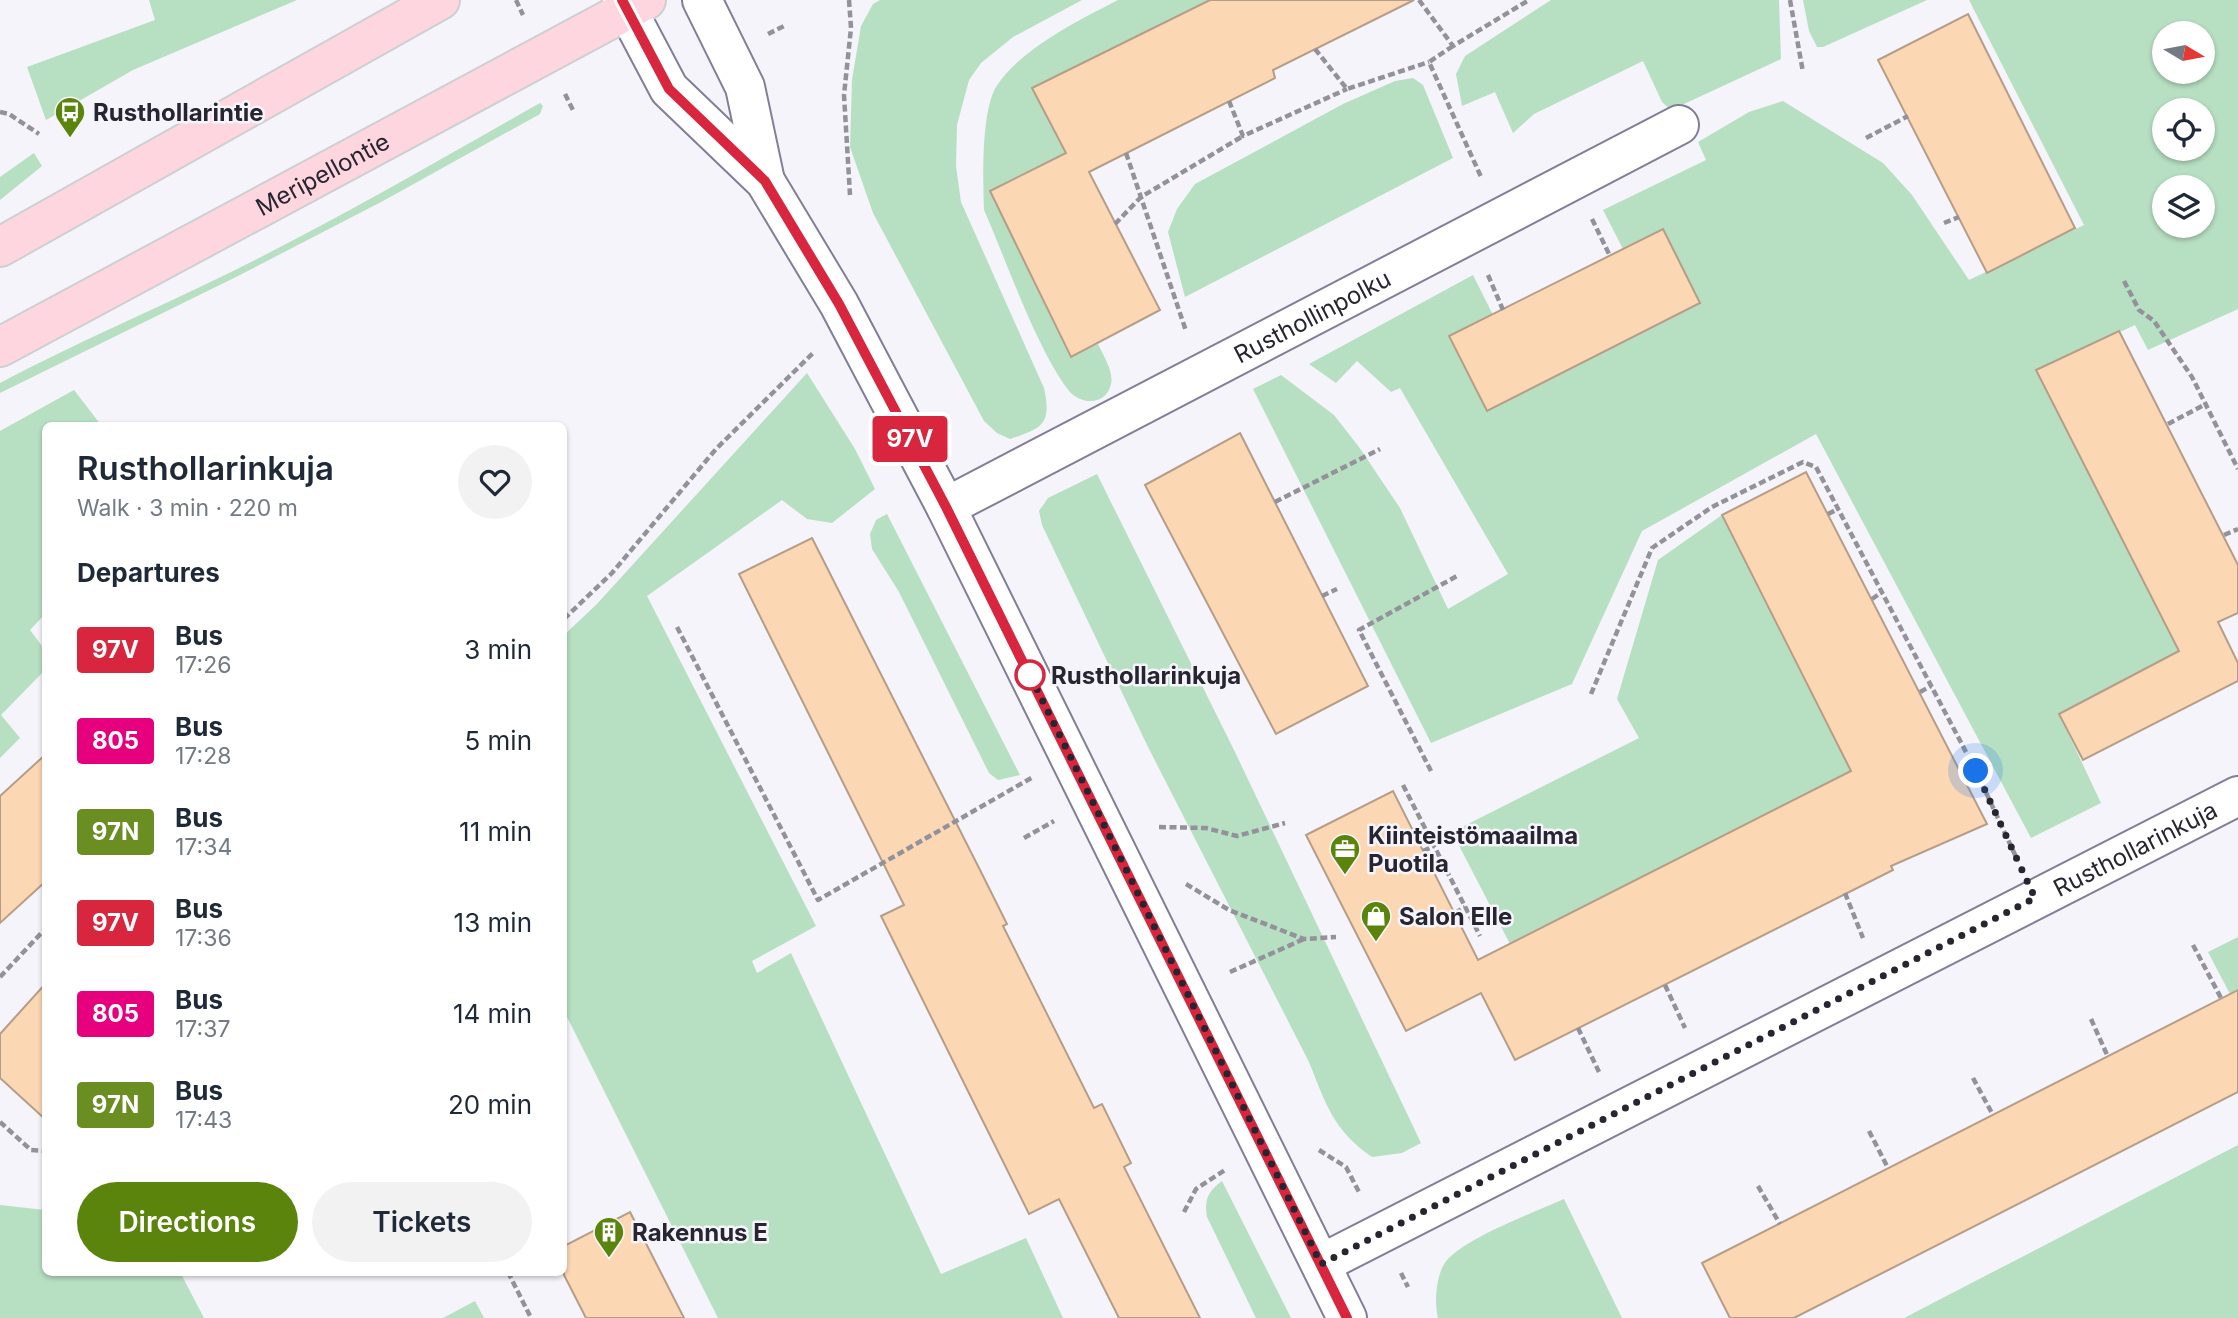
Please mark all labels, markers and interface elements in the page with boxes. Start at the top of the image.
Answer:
north arrow [2152,21,2216,84]
map controls [2152,21,2215,238]
bus stop icon: Rusthollarintie [53,95,87,139]
place label: Rusthollarintie [93,98,264,127]
button: locate [2152,98,2215,161]
street label: Meripellontie [251,126,394,221]
button: layers [2152,175,2215,238]
street label: Rusthollinpolku [1229,263,1396,369]
line badge: 97V [870,416,950,462]
text: 97V [887,424,934,453]
button: heart [458,445,532,519]
text: Rusthollarinkuja [77,448,334,488]
text: Walk · 3 min · 220 m [77,494,298,522]
text: Departures [77,557,220,588]
text: Bus [175,620,223,651]
text: 3 min [464,634,532,665]
text: 97V [92,635,139,664]
text: 17:26 [175,651,232,679]
marker: Rusthollarinkuja [1015,660,1045,690]
place label: Rusthollarinkuja [1051,661,1241,690]
text: Bus [175,711,223,742]
text: 5 min [464,725,532,756]
text: 805 [92,726,139,755]
text: 17:28 [175,742,231,770]
your location [1958,753,1993,788]
street label: Rusthollarinkuja [2048,795,2222,902]
text: Bus [175,802,223,833]
text: 11 min [459,816,532,847]
text: 97N [92,817,139,846]
place label: Kiinteistömaailma Puotila [1368,821,1578,878]
office icon: Kiinteistömaailma Puotila [1328,832,1362,876]
text: 17:34 [175,833,232,861]
text: Bus [175,893,223,924]
shop icon: Salon Elle [1359,899,1393,943]
place label: Salon Elle [1399,902,1512,931]
text: 13 min [454,907,532,938]
text: 97V [92,908,139,937]
text: 17:36 [175,924,232,952]
text: Bus [175,984,223,1015]
text: 14 min [453,998,532,1029]
text: 805 [92,999,139,1028]
text: 17:37 [175,1015,230,1043]
text: Bus [175,1075,223,1106]
text: 20 min [448,1089,532,1120]
text: 97N [92,1090,139,1119]
text: 17:43 [175,1106,232,1134]
button: Directions [77,1182,298,1262]
button: Tickets [312,1182,532,1262]
building icon: Rakennus E [592,1215,626,1259]
place label: Rakennus E [632,1218,768,1247]

